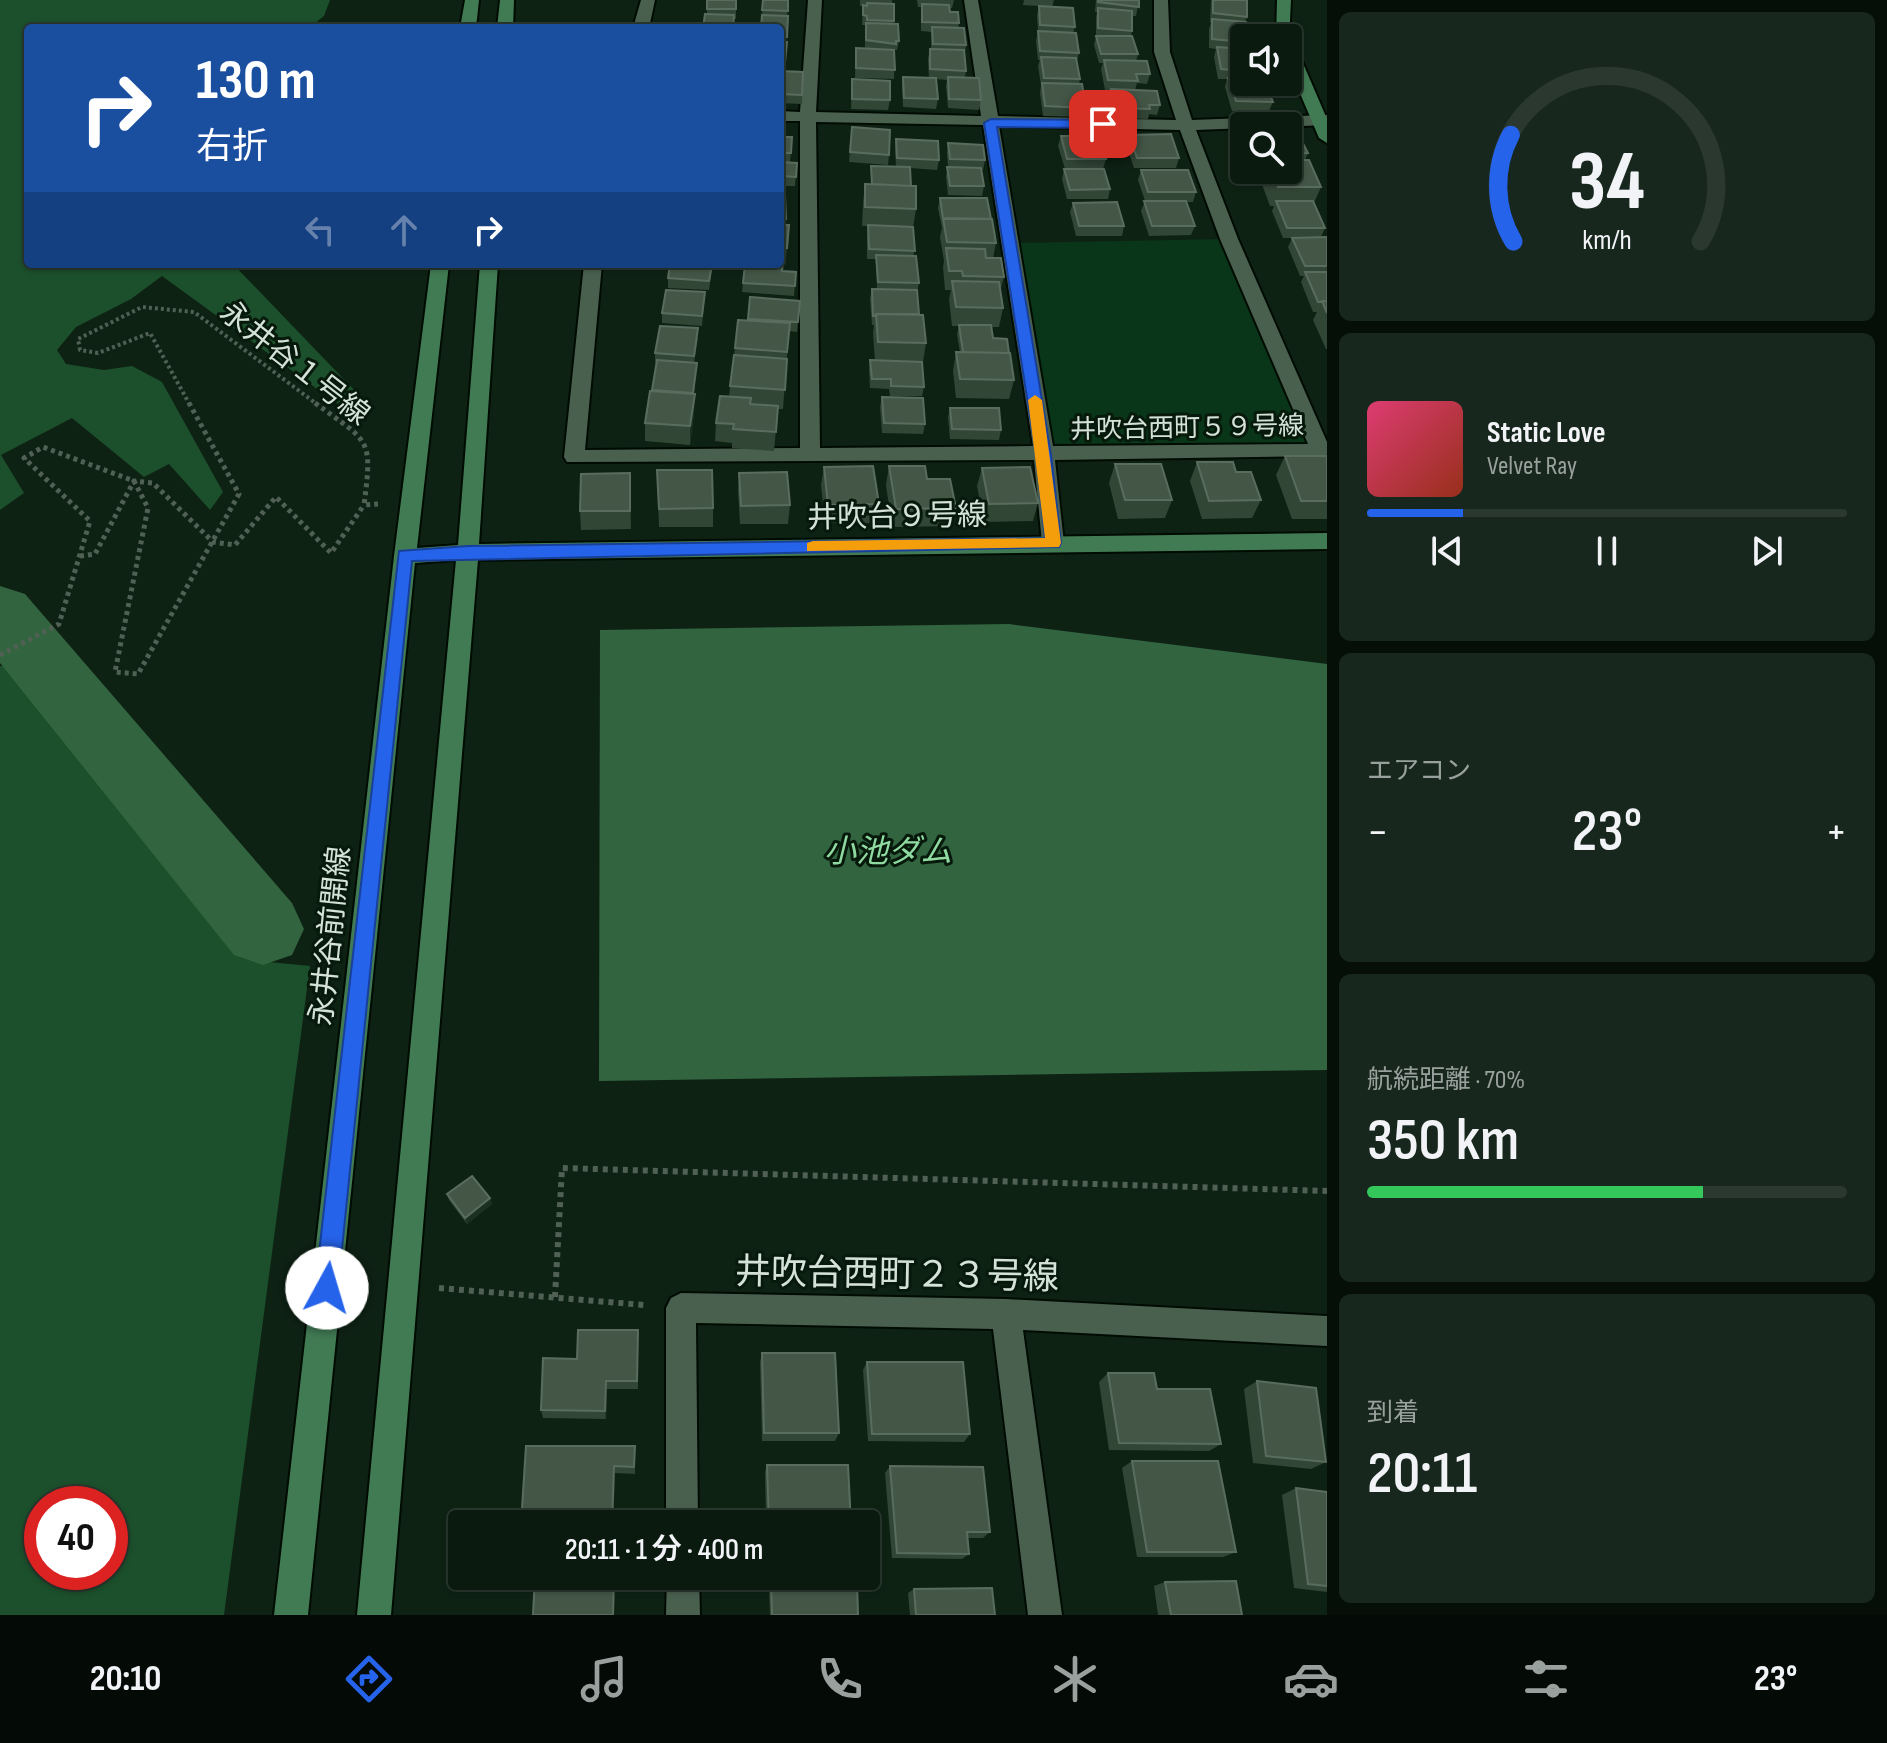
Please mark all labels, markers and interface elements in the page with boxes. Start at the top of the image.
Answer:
map controls [1230,24,1302,184]
button: sound [1230,24,1302,96]
text: 130 m [196,48,316,115]
icon: right [64,56,168,160]
pin [1069,90,1137,158]
icon: arrive [1081,102,1125,146]
button: search [1230,112,1302,184]
text: 右折 [196,126,268,169]
text: 34 [1569,133,1645,233]
icon: left [298,208,342,252]
icon: ahead [382,208,426,252]
icon: right [466,208,510,252]
text: km/h [1582,223,1632,258]
street label: 永井谷１号線 [212,294,376,433]
street label: 井吹台西町５９号線 [1070,411,1304,446]
text: Static Love [1487,415,1606,451]
text: Velvet Ray [1487,451,1577,482]
street label: 井吹台９号線 [807,497,987,537]
icon: previous [1425,529,1469,573]
icon: pause [1585,529,1629,573]
icon: next [1745,529,1789,573]
text: エアコン [1367,756,1471,787]
text: 23° [1572,796,1642,868]
text: − [1367,806,1389,859]
text: + [1825,806,1847,859]
water label: 小池ダム [824,833,952,872]
street label: 永井谷前開線 [304,845,358,1027]
text: 航続距離 · 70% [1367,1065,1525,1096]
text: 350 km [1367,1105,1519,1177]
position arrow [285,1246,369,1330]
street label: 井吹台西町２３号線 [735,1251,1059,1300]
text: 到着 [1367,1398,1419,1429]
text: 20:11 [1367,1438,1477,1510]
speed limit sign: 40 [24,1486,128,1590]
text: 20:11 · 1 分 · 400 m [565,1532,763,1568]
icon: directions [341,1651,397,1707]
icon: music [576,1651,632,1707]
icon: phone [812,1651,868,1707]
icon: climate [1047,1651,1103,1707]
icon: car [1283,1651,1339,1707]
icon: filters [1518,1651,1574,1707]
text: 20:10 [90,1658,161,1701]
text: 23° [1754,1658,1797,1701]

